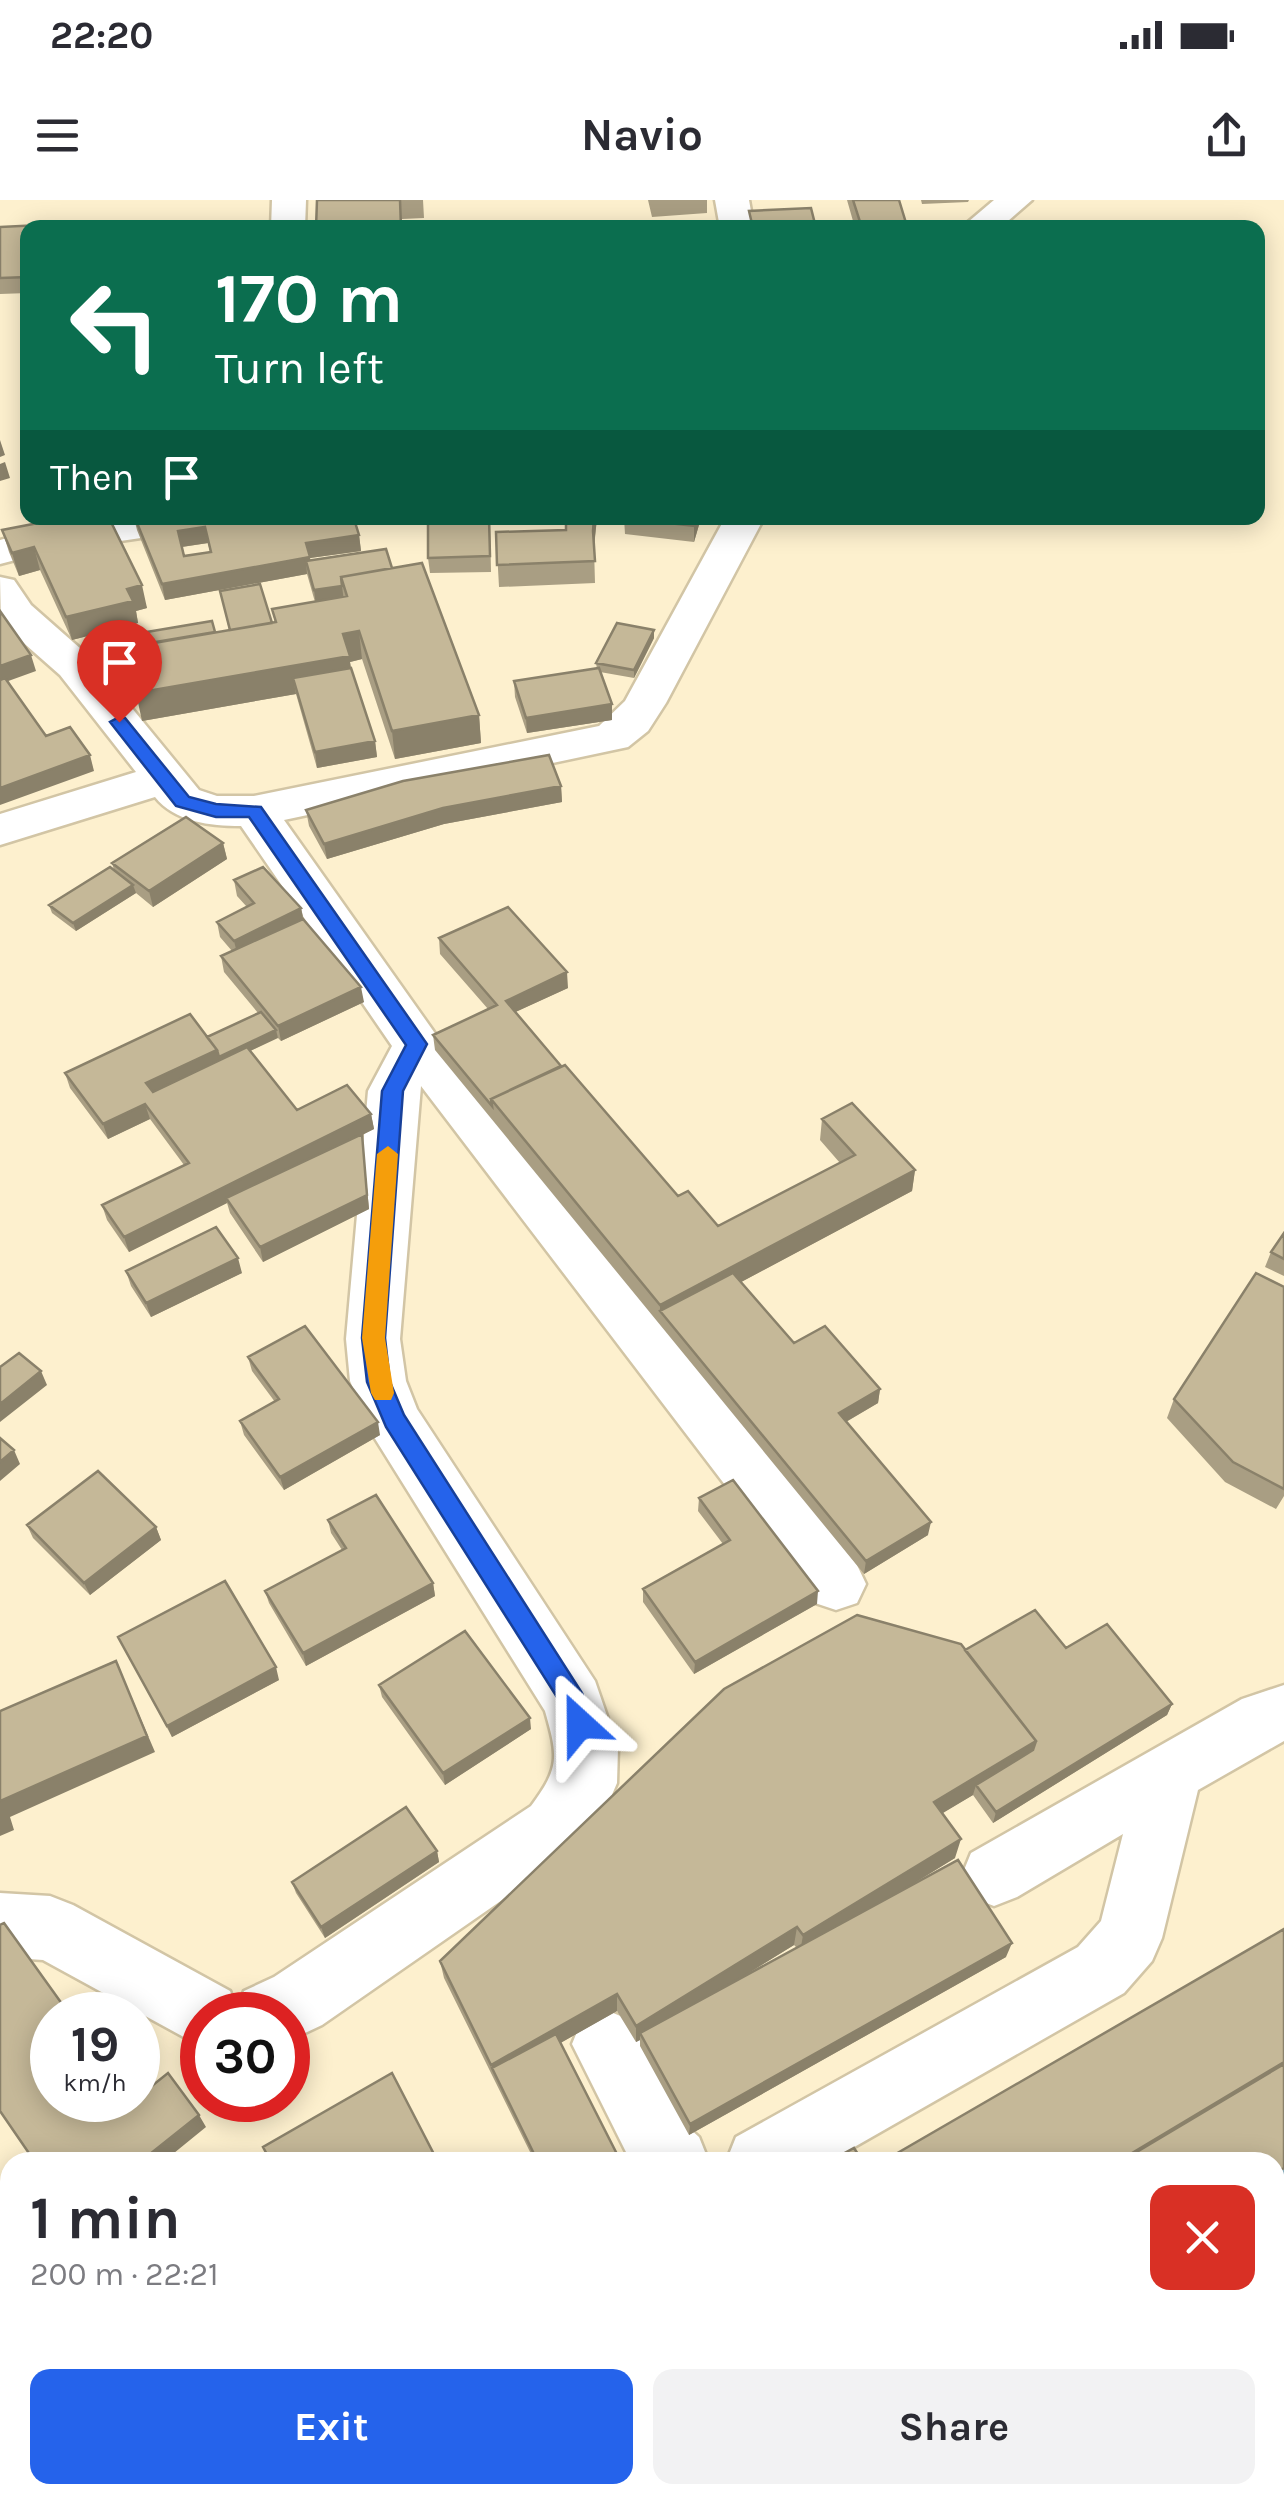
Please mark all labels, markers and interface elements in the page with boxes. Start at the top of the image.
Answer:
text: 22:20 [50,13,153,58]
icon: menu [30,108,85,163]
icon: share [1199,108,1254,163]
text: Navio [581,109,703,161]
text: 170 m [215,258,403,340]
icon: left [50,260,180,390]
text: Turn left [215,342,384,394]
icon: arrive [154,450,209,505]
text: Then [50,455,134,500]
pin [77,620,162,723]
icon: arrive [92,635,147,690]
position arrow [528,1672,632,1776]
speed limit sign: 30 [180,1992,310,2122]
text: 19 [71,2015,119,2074]
text: km/h [63,2068,127,2097]
text: 1 min [30,2183,181,2253]
button: close [1150,2185,1255,2290]
text: 200 m · 22:21 [30,2256,219,2293]
button: Exit [30,2369,633,2484]
button: Share [653,2369,1255,2484]

